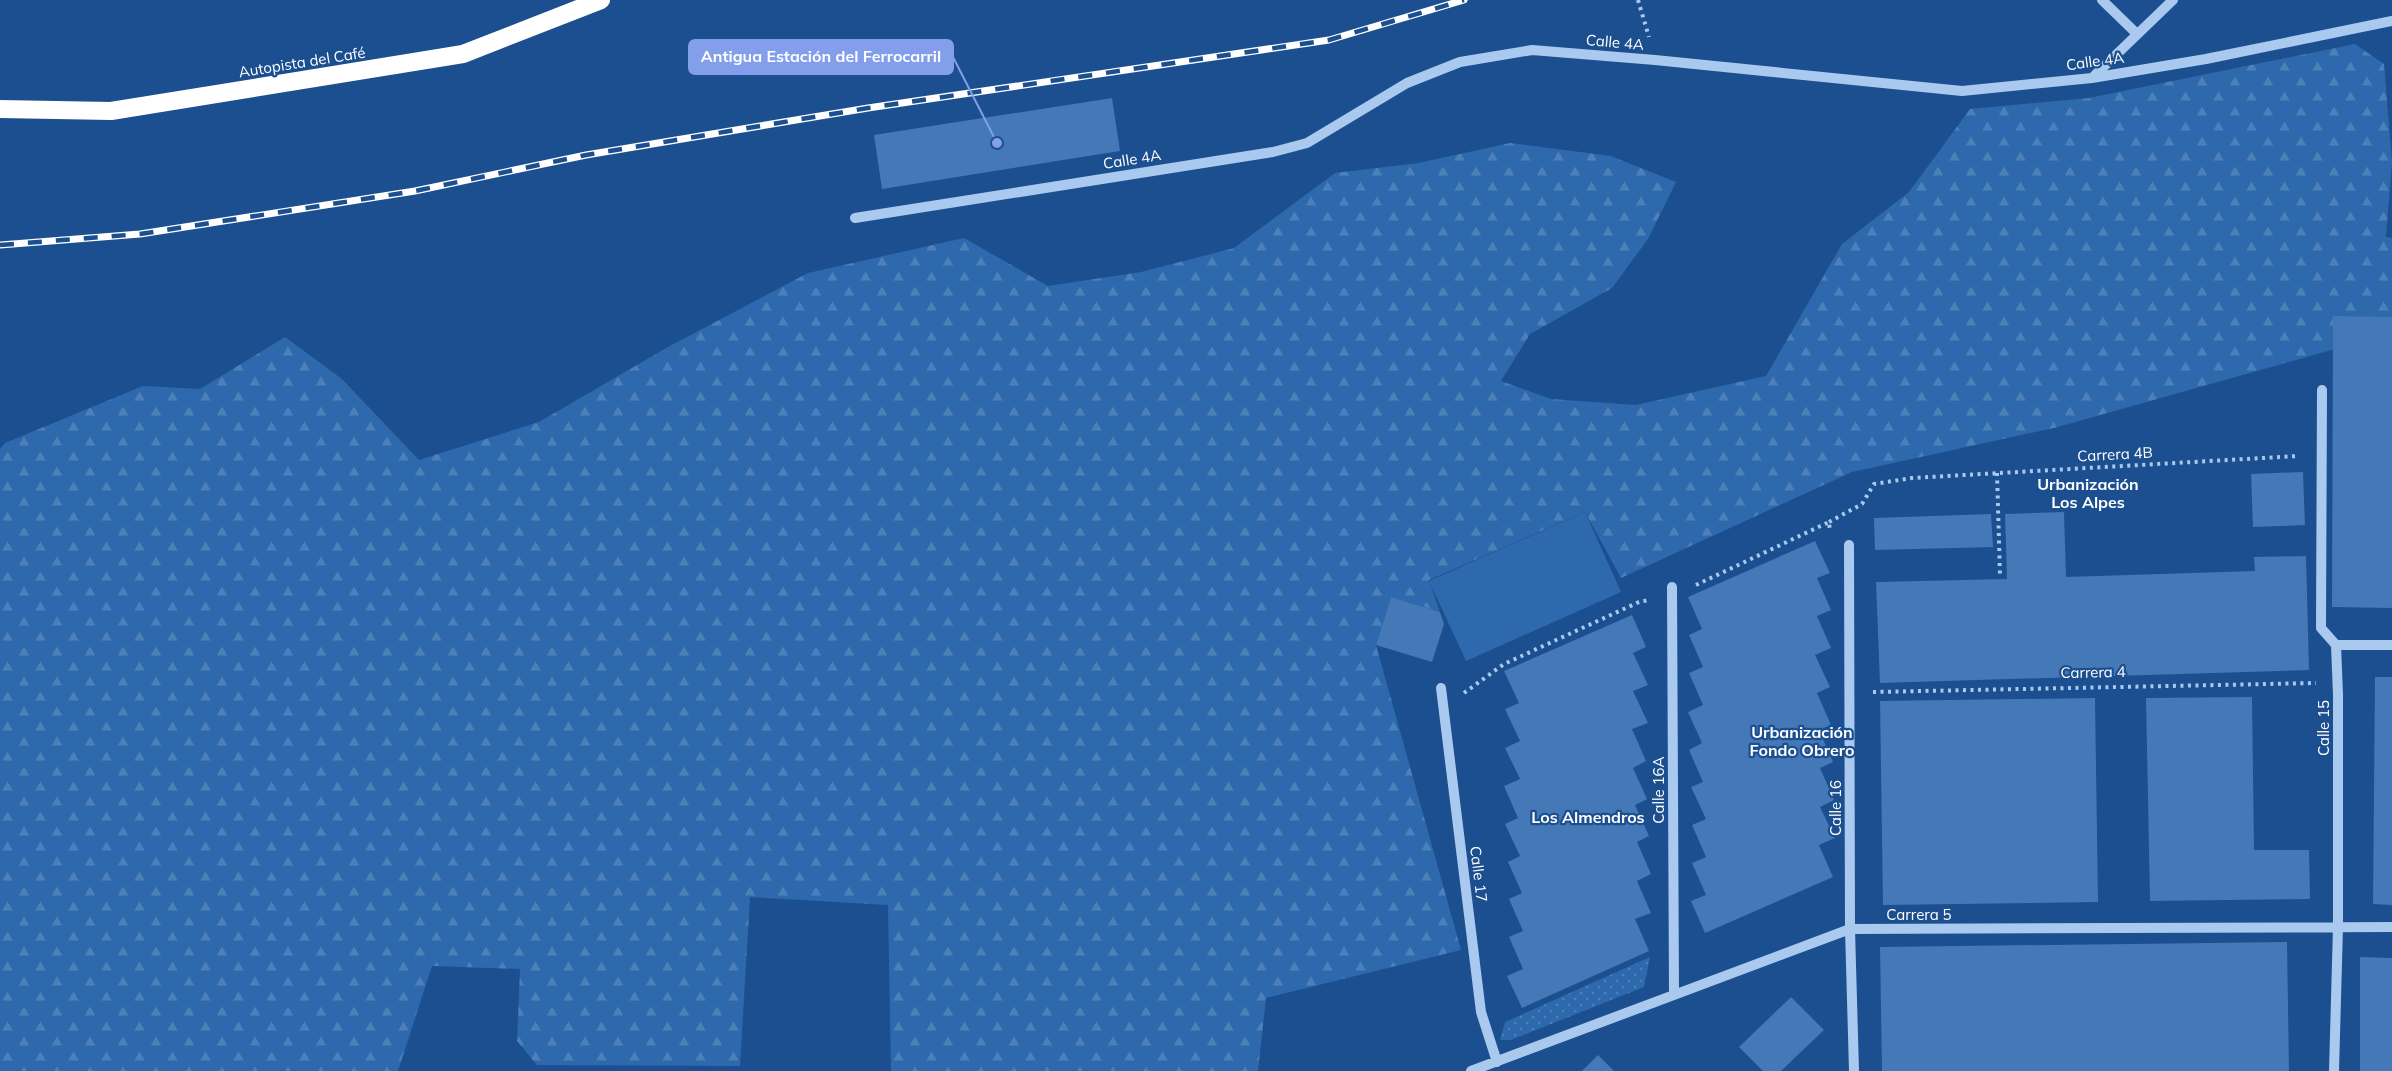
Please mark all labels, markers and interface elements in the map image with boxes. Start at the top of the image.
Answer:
street label: Calle 4A [1585,30,1645,54]
callout: Antigua Estación del Ferrocarril [689,40,953,74]
street label: Autopista del Café [237,43,367,81]
text: Antigua Estación del Ferrocarril [701,46,941,66]
street label: Calle 4A [2065,48,2125,74]
street label: Calle 4A [1102,145,1162,173]
street label: Carrera 4B [2077,443,2153,465]
district label: Urbanización Los Alpes [2037,474,2139,512]
street label: Carrera 4 [2060,662,2126,682]
street label: Calle 15 [2314,700,2333,756]
district label: Urbanización Fondo Obrero [1750,722,1854,760]
street label: Calle 16A [1649,756,1668,824]
street label: Calle 16 [1826,780,1845,836]
district label: Los Almendros [1531,807,1645,827]
street label: Calle 17 [1466,845,1492,903]
street label: Carrera 5 [1886,905,1952,924]

